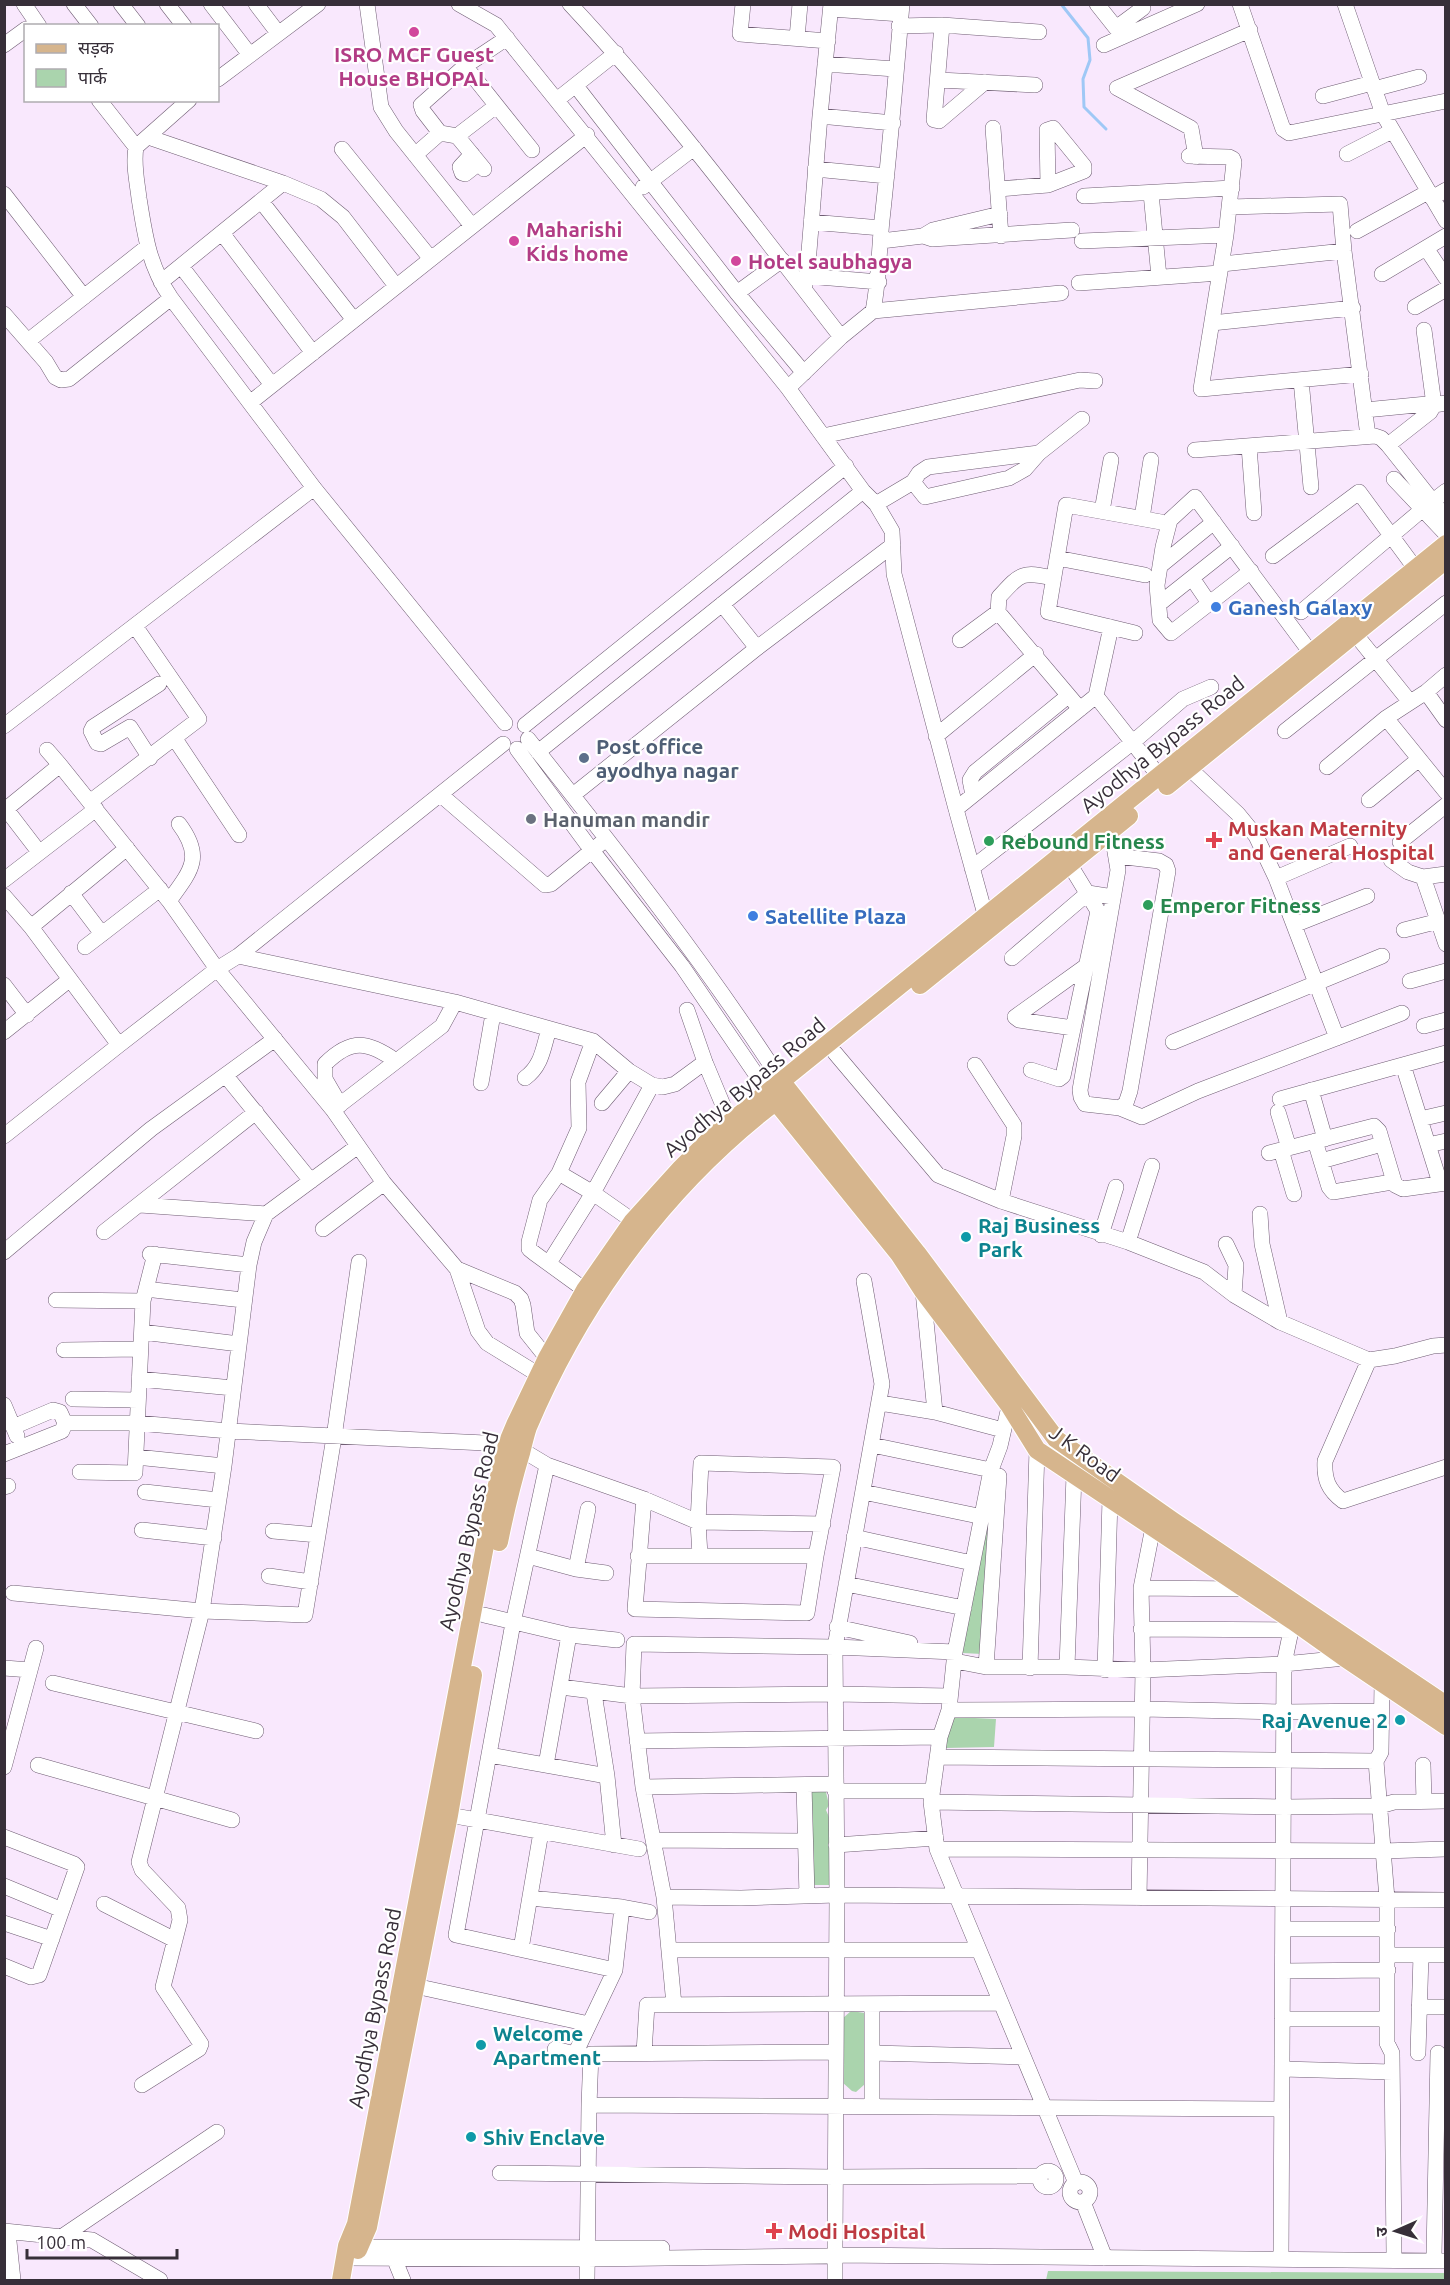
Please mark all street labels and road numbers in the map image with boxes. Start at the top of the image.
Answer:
street label: Ayodhya Bypass Road [1075,671,1249,817]
street label: Ayodhya Bypass Road [658,1012,830,1162]
street label: J K Road [1045,1419,1125,1487]
street label: Ayodhya Bypass Road [433,1429,503,1633]
street label: Ayodhya Bypass Road [343,1906,405,2110]

